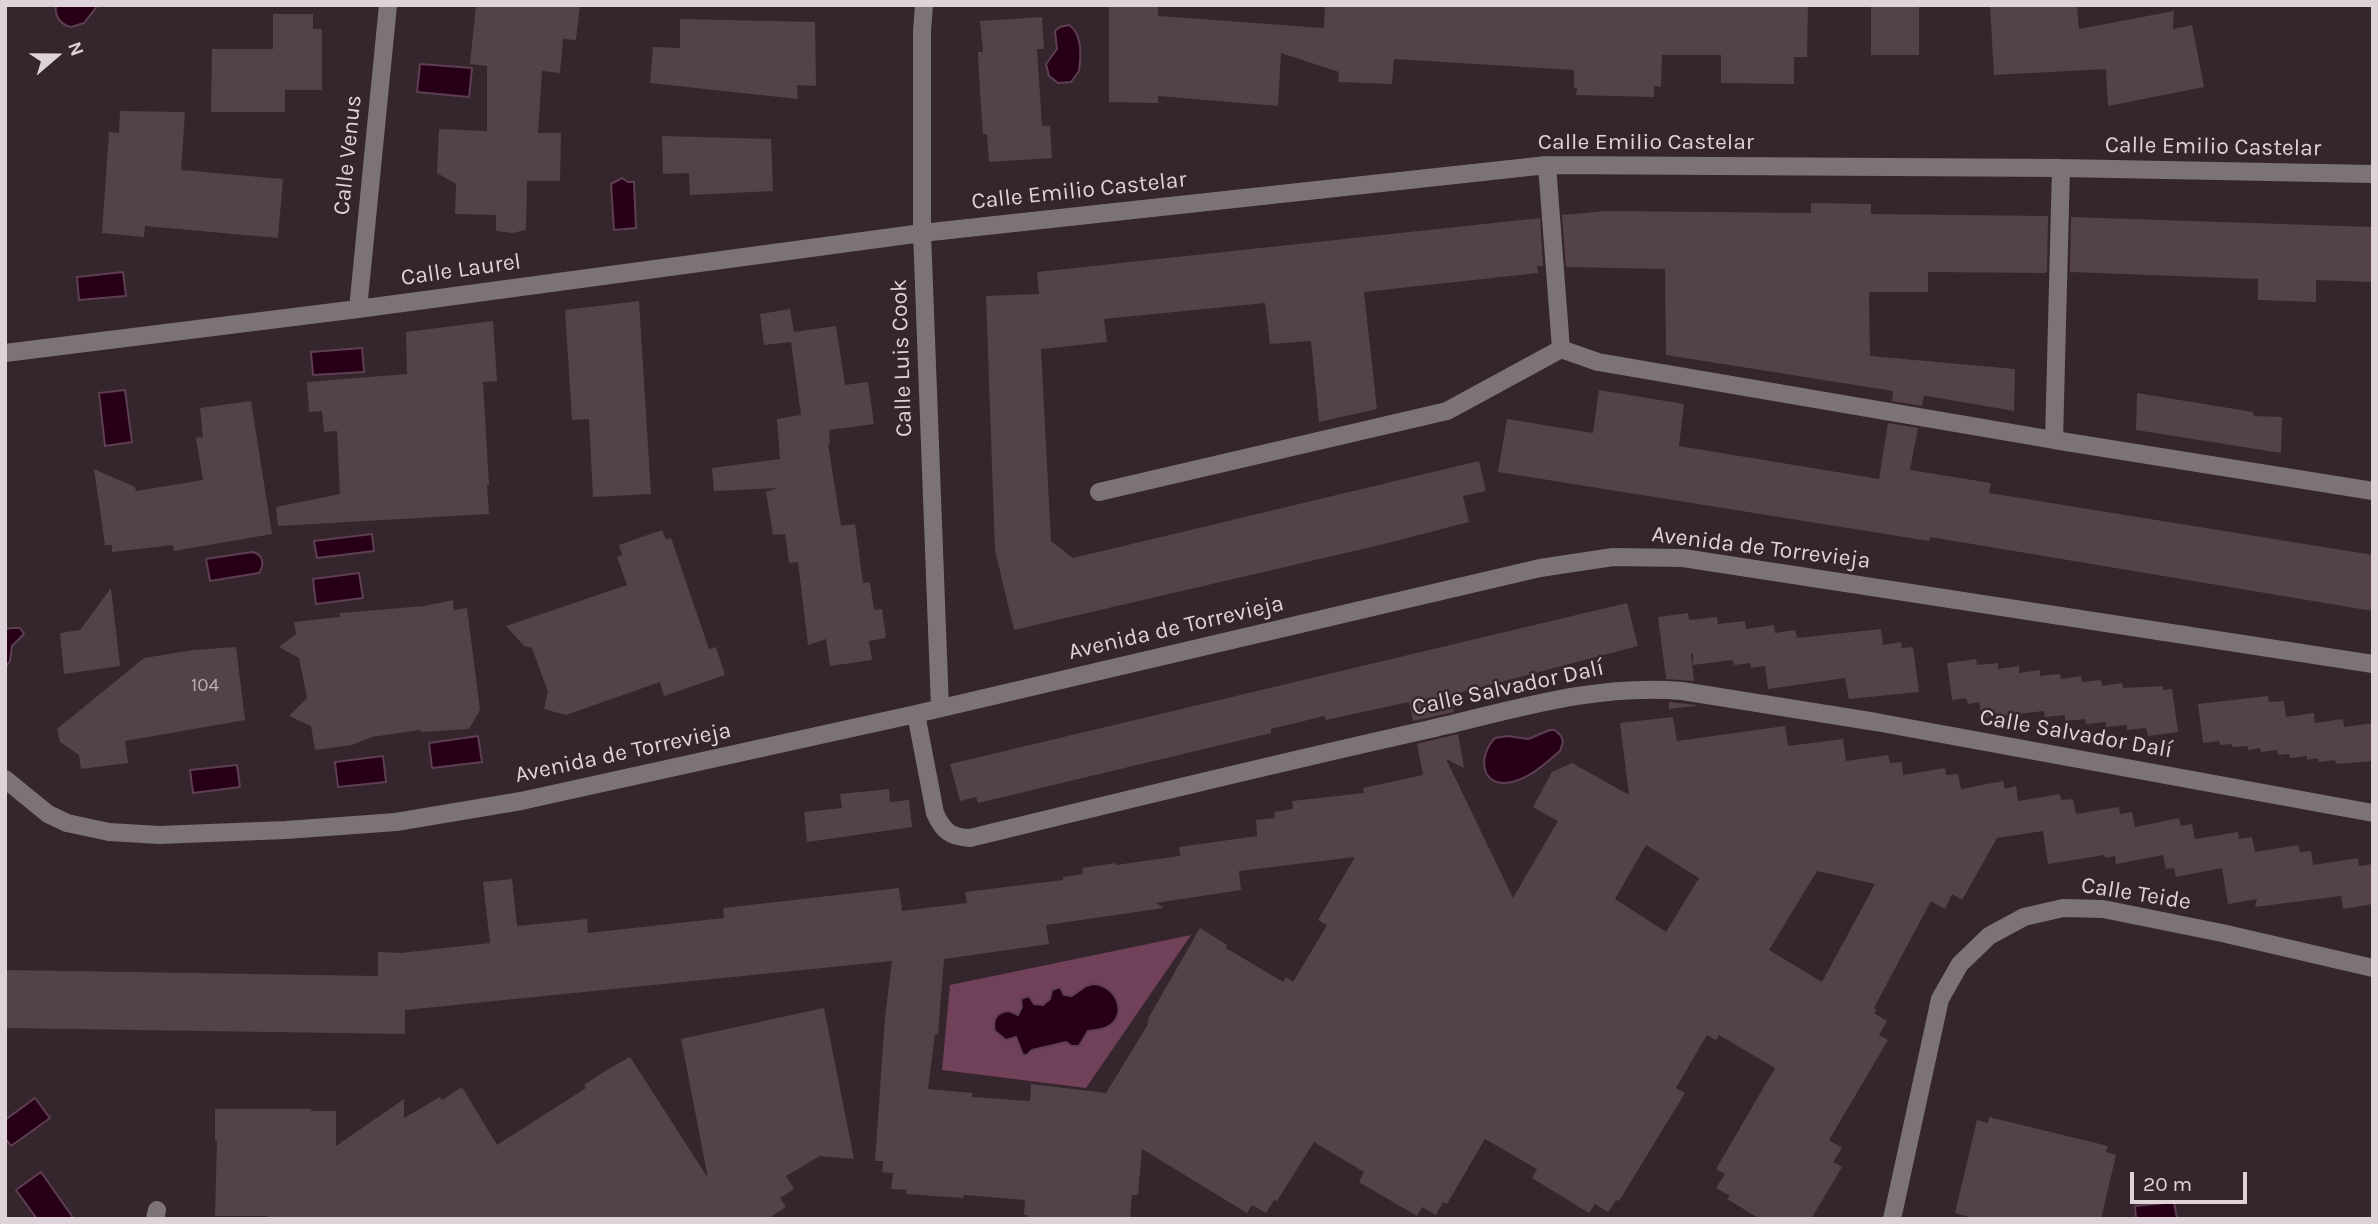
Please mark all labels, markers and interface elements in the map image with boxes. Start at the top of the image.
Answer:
north arrow [21,21,91,91]
text: N [63,39,88,59]
street label: Calle Venus [328,93,368,217]
street label: Calle Emilio Castelar [1538,128,1754,156]
street label: Calle Emilio Castelar [2105,131,2321,163]
street label: Calle Emilio Castelar [970,166,1188,216]
street label: Calle Laurel [399,248,523,292]
street label: Calle Luis Cook [885,278,919,438]
street label: Avenida de Torrevieja [1650,521,1872,575]
street label: Avenida de Torrevieja [1066,590,1286,666]
street label: Calle Salvador Dalí [1410,654,1606,722]
house number: 104 [191,675,219,697]
street label: Calle Salvador Dalí [1977,703,2175,765]
street label: Avenida de Torrevieja [512,717,734,789]
street label: Calle Teide [2079,872,2193,916]
scale bar [2133,1158,2250,1202]
text: 20 m [2143,1172,2192,1196]

